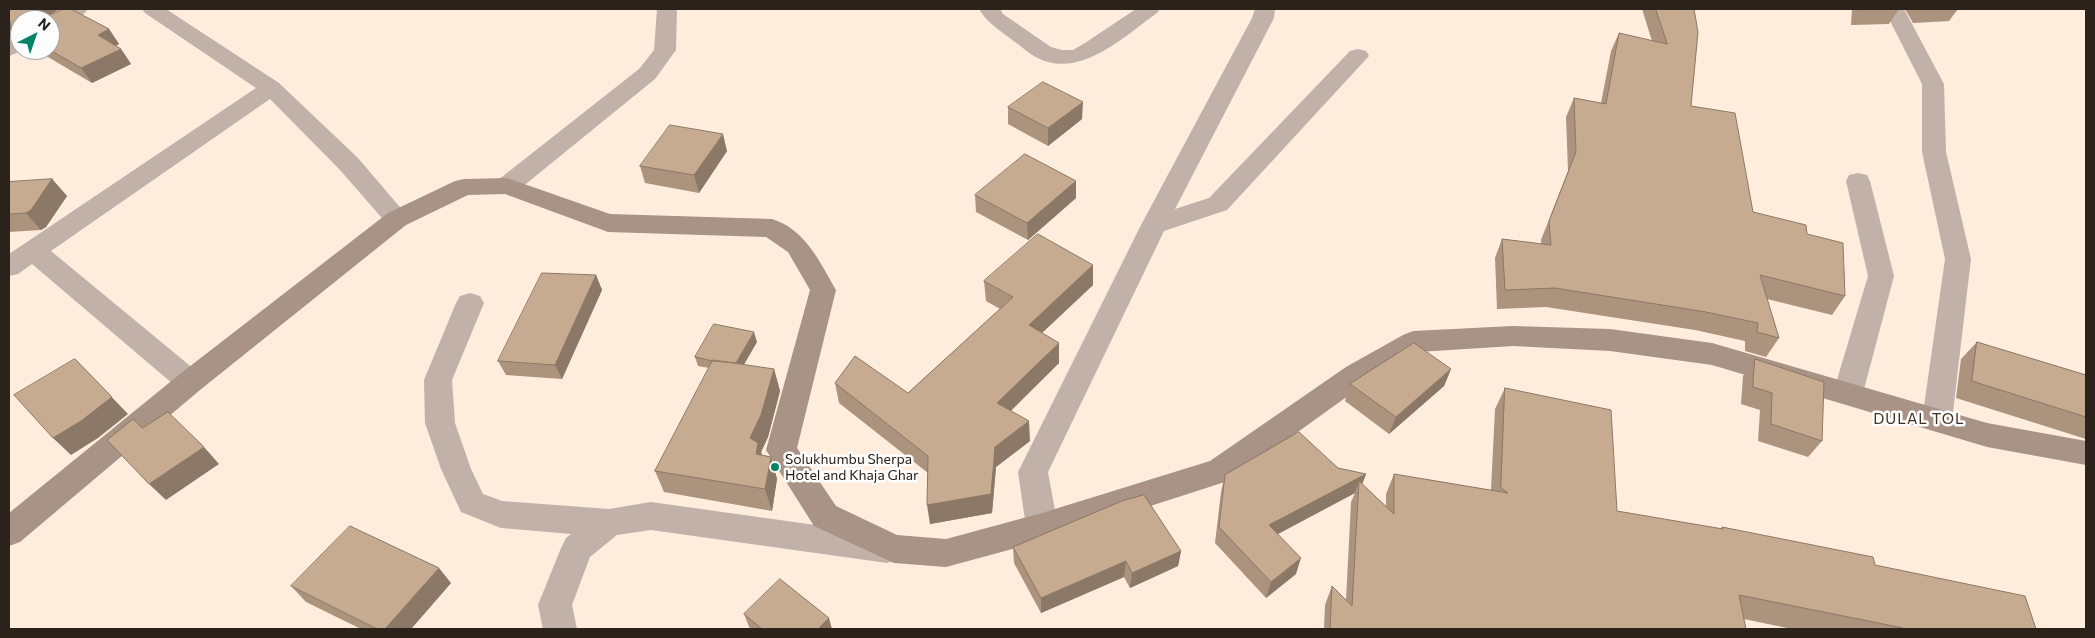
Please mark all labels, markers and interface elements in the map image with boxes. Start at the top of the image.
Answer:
north arrow [10,10,60,60]
text: N [35,14,54,34]
district label: DULAL TOL [1872,410,1966,428]
place label: Solukhumbu Sherpa Hotel and Khaja Ghar [785,451,919,484]
marker: Solukhumbu Sherpa Hotel and Khaja Ghar [769,461,781,473]

